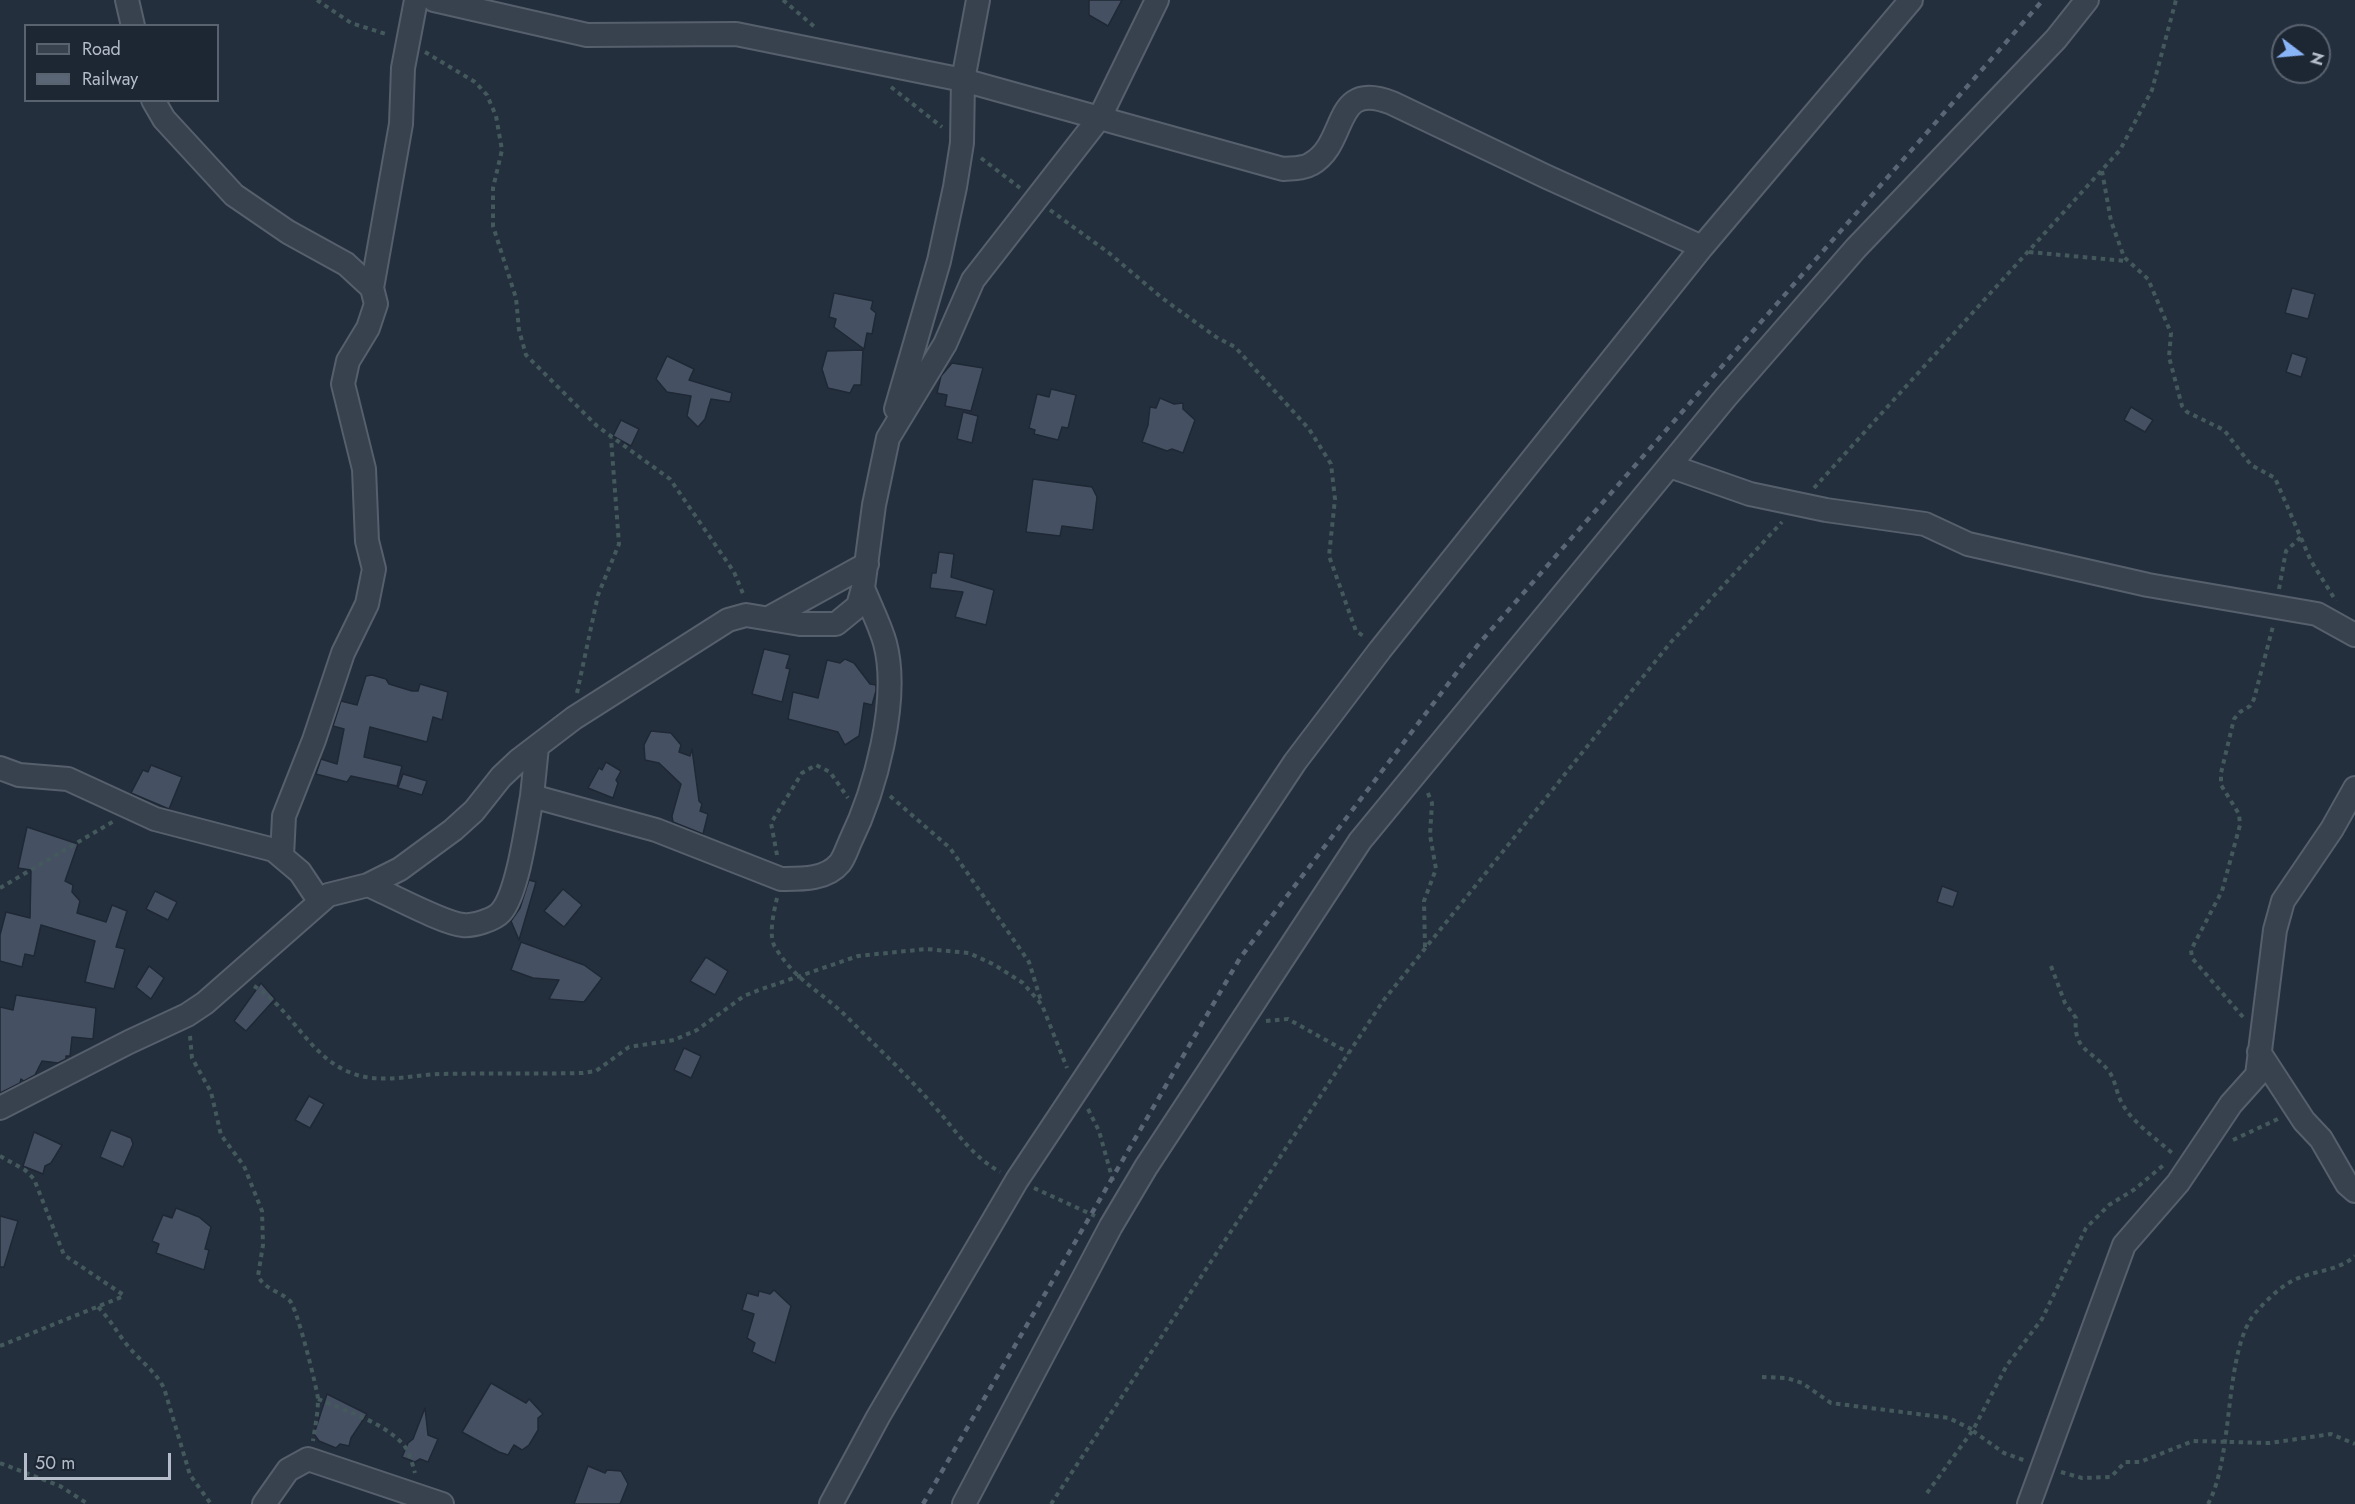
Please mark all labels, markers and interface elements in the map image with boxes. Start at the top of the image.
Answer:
legend [24,24,219,102]
north arrow [2271,24,2331,84]
text: Road [82,36,121,62]
text: N [2304,49,2330,68]
text: Railway [82,66,138,92]
scale bar [27,1441,174,1479]
text: 50 m [35,1450,75,1476]

